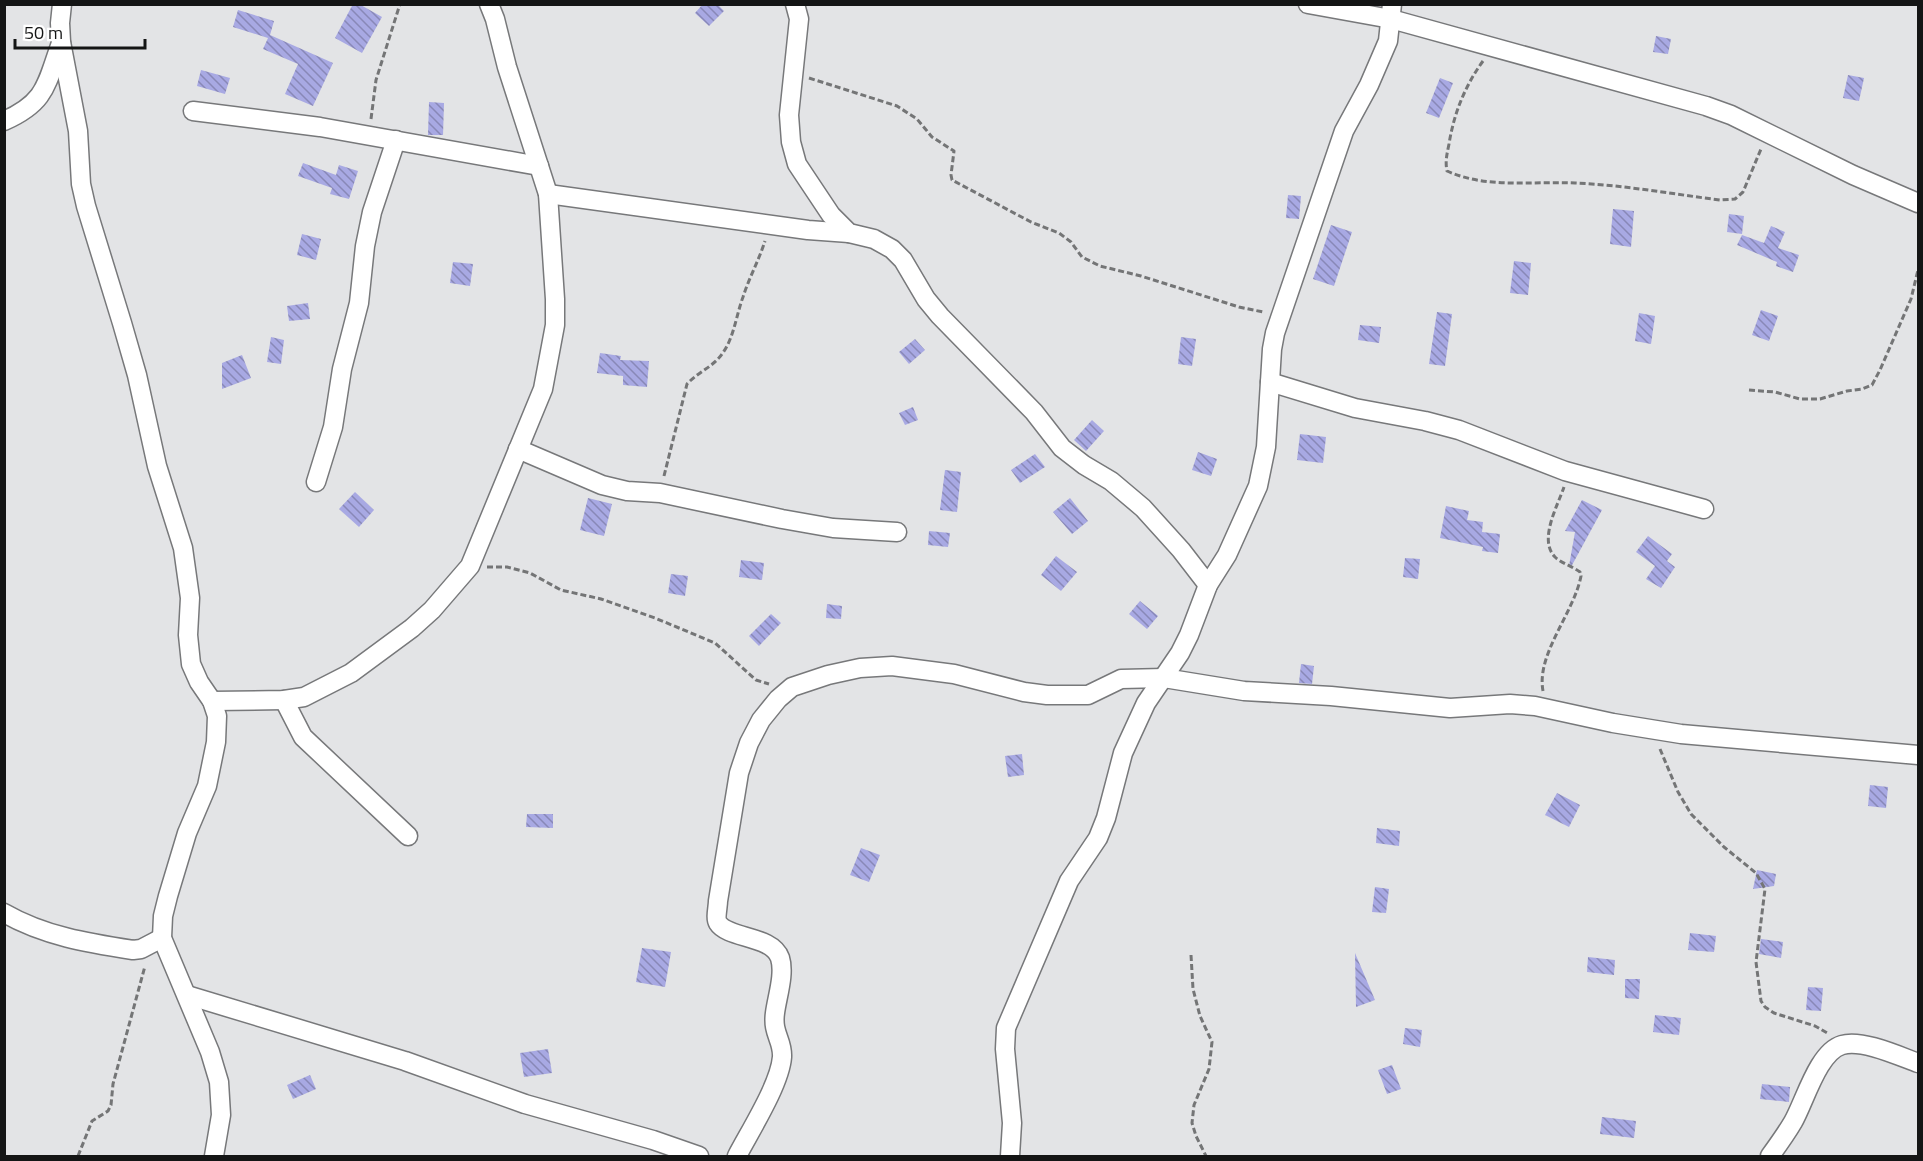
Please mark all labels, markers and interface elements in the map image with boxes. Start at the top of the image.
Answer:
scale bar [15,12,146,50]
text: 50 m [24,19,63,46]

